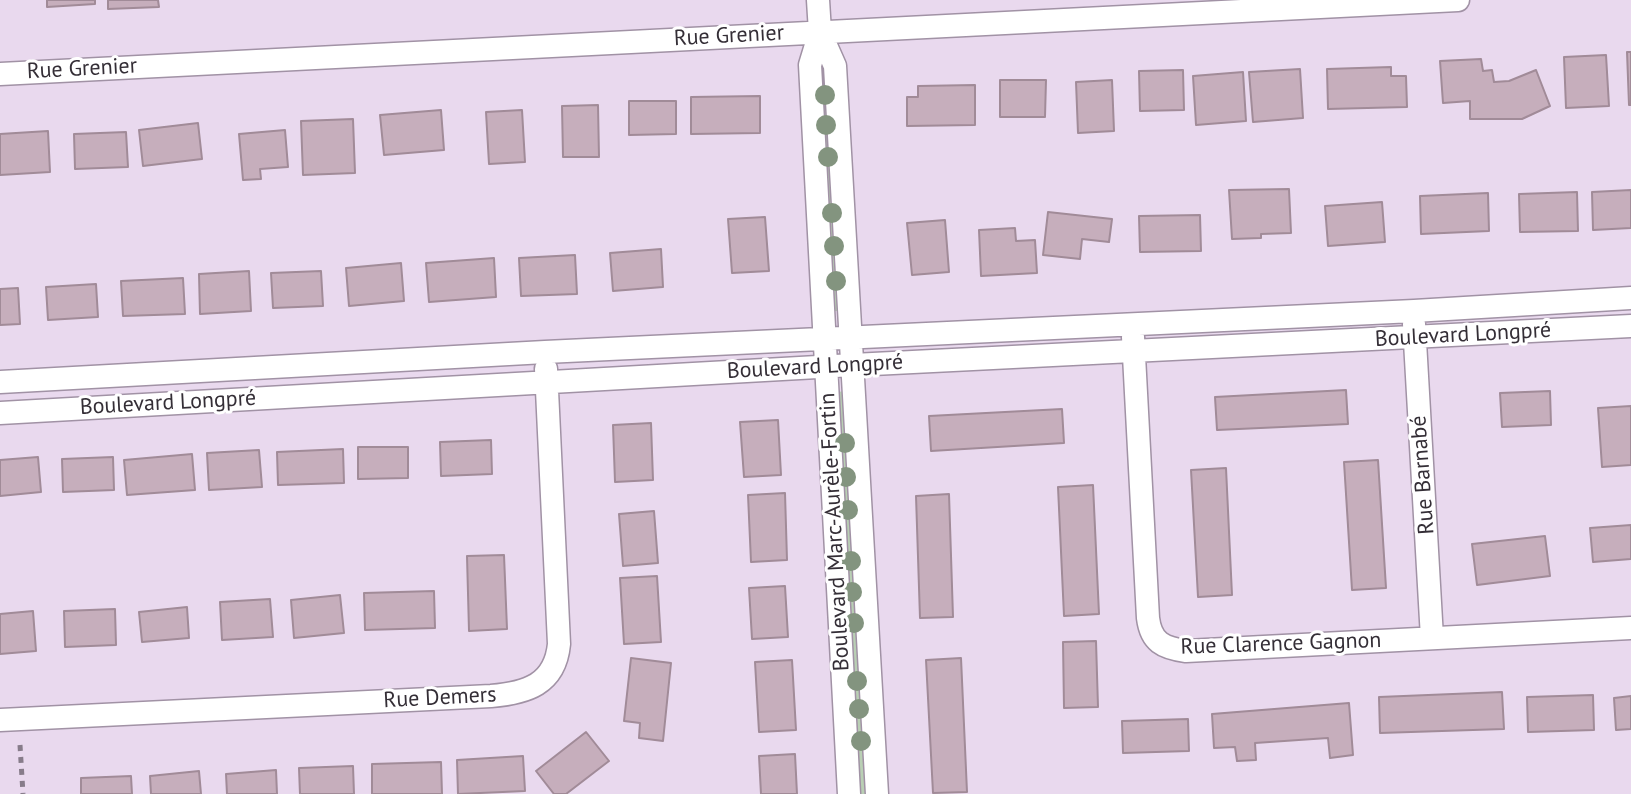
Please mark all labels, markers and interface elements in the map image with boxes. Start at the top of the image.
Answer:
street label: Rue Grenier [673,20,785,52]
street label: Rue Grenier [26,53,138,85]
street label: Boulevard Longpré [1374,317,1552,353]
street label: Boulevard Longpré [726,349,904,385]
street label: Boulevard Longpré [79,385,257,421]
street label: Boulevard Marc-Aurèle-Fortin [815,392,855,672]
street label: Rue Barnabé [1406,415,1440,535]
street label: Rue Clarence Gagnon [1180,627,1382,661]
street label: Rue Demers [383,682,497,714]

